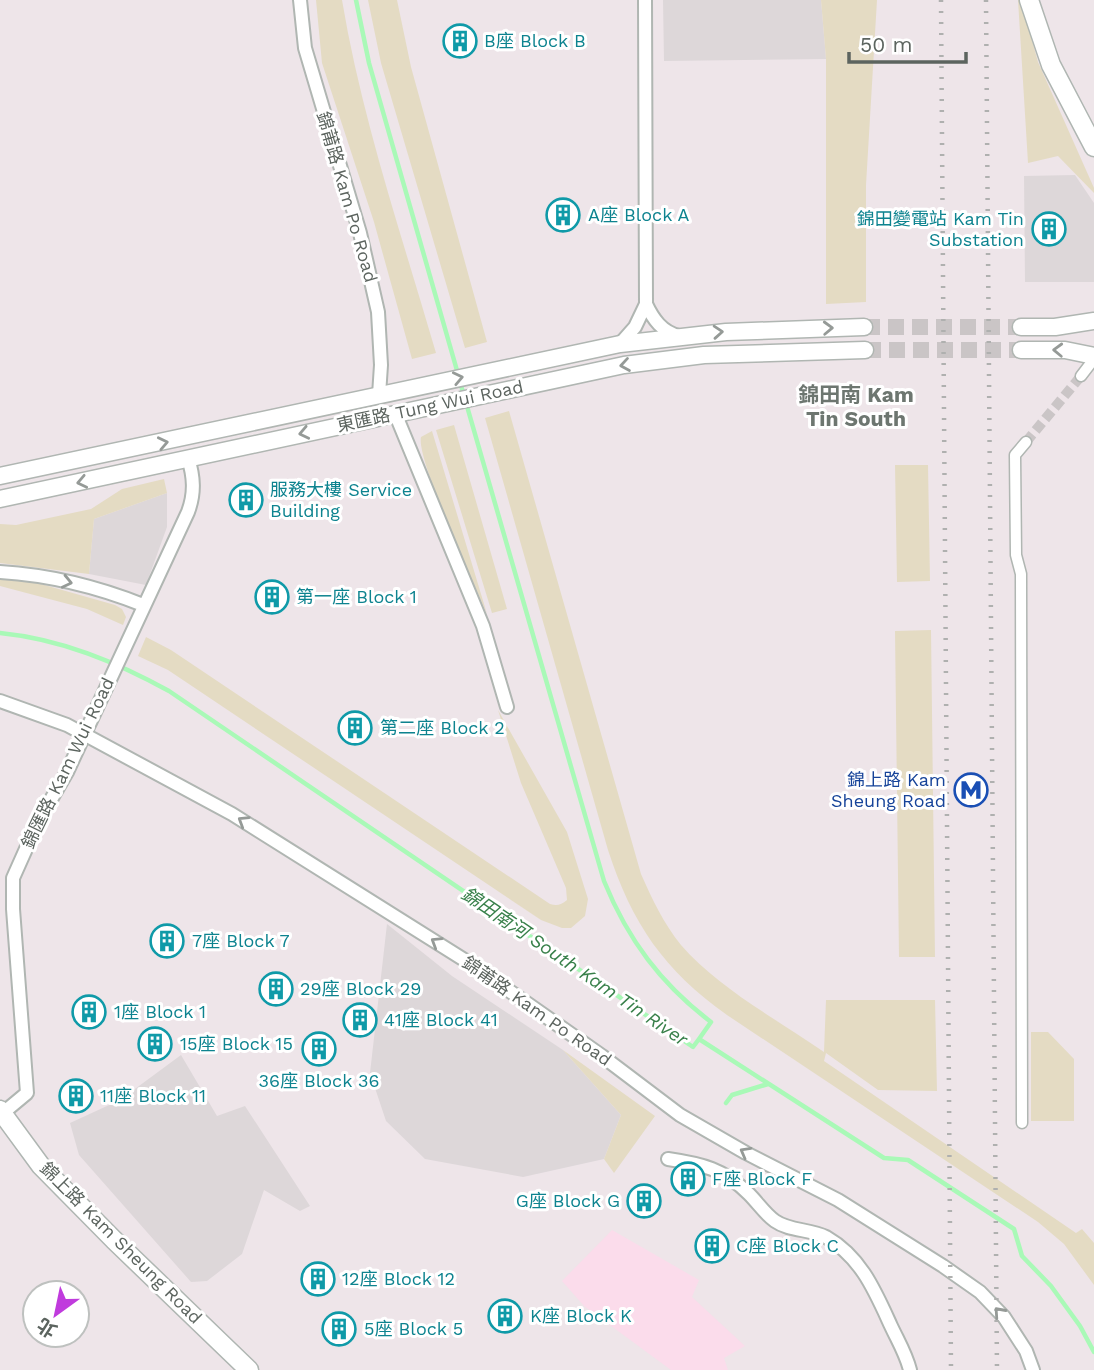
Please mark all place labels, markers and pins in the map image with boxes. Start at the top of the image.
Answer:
building icon: B座 Block B [441,22,479,60]
place label: B座 Block B [484,30,586,51]
building icon: A座 Block A [544,196,582,234]
place label: A座 Block A [588,204,689,225]
place label: 錦田變電站 Kam Tin Substation [857,208,1024,250]
building icon: 錦田變電站 Kam Tin Substation [1030,210,1068,248]
place label: 服務大樓 Service Building [270,479,412,521]
building icon: 服務大樓 Service Building [227,481,265,519]
building icon: 第一座 Block 1 [253,578,291,616]
place label: 第一座 Block 1 [296,586,417,607]
building icon: 第二座 Block 2 [336,709,374,747]
place label: 第二座 Block 2 [380,717,505,738]
place label: 錦上路 Kam Sheung Road [831,769,946,811]
metro station icon: 錦上路 Kam Sheung Road [952,771,990,809]
building icon: 7座 Block 7 [148,922,186,960]
place label: 7座 Block 7 [192,930,290,951]
building icon: 29座 Block 29 [257,970,295,1008]
place label: 29座 Block 29 [300,978,421,999]
building icon: 1座 Block 1 [70,993,108,1031]
place label: 1座 Block 1 [114,1001,206,1022]
building icon: 41座 Block 41 [341,1001,379,1039]
place label: 41座 Block 41 [384,1009,498,1030]
building icon: 15座 Block 15 [136,1025,174,1063]
building icon: 36座 Block 36 [300,1030,338,1068]
place label: 15座 Block 15 [180,1033,293,1054]
place label: 36座 Block 36 [258,1070,380,1091]
building icon: 11座 Block 11 [57,1077,95,1115]
place label: 11座 Block 11 [100,1085,206,1106]
building icon: F座 Block F [669,1160,707,1198]
place label: F座 Block F [712,1168,812,1189]
building icon: G座 Block G [625,1182,663,1220]
place label: G座 Block G [516,1190,620,1211]
building icon: C座 Block C [693,1227,731,1265]
place label: C座 Block C [736,1235,839,1256]
building icon: 12座 Block 12 [299,1260,337,1298]
place label: 12座 Block 12 [342,1268,455,1289]
building icon: K座 Block K [486,1297,524,1335]
place label: K座 Block K [530,1305,632,1326]
building icon: 5座 Block 5 [320,1310,358,1348]
place label: 5座 Block 5 [364,1318,463,1339]

